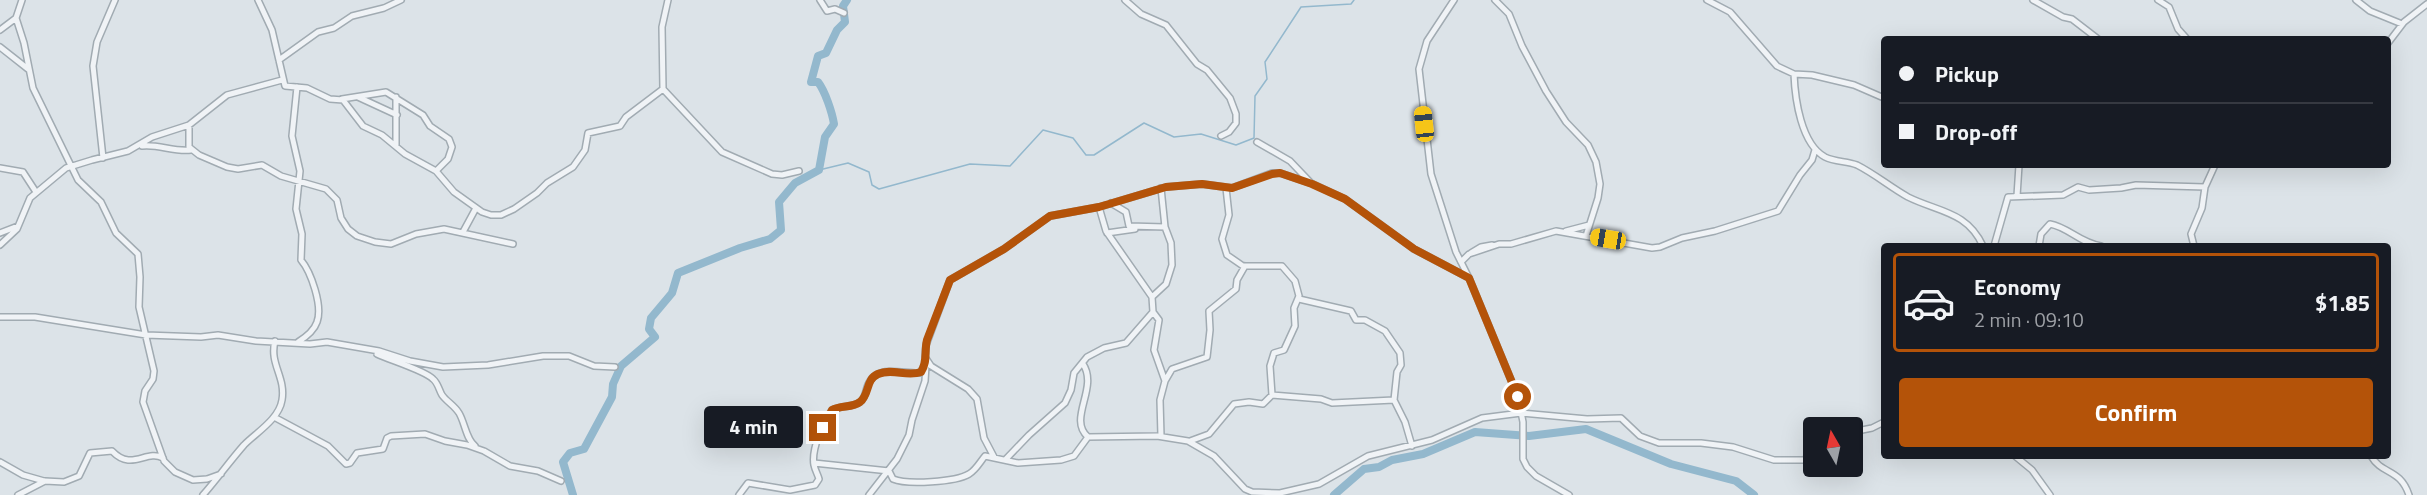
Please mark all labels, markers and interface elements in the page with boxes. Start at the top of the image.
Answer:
text: Pickup [1935,57,1999,91]
car [1413,105,1435,143]
text: Drop-off [1935,115,2017,149]
car [1589,227,1627,251]
text: Economy [1974,270,2061,304]
icon: car [1902,276,1956,330]
text: $1.85 [2315,286,2370,320]
text: 2 min · 09:10 [1974,304,2084,335]
button: Confirm [1899,378,2373,447]
route start [1504,383,1531,410]
callout: 4 min [703,407,802,449]
text: 4 min [729,411,778,442]
route end [809,414,836,441]
north arrow [1803,417,1863,477]
map controls [1803,417,1863,477]

